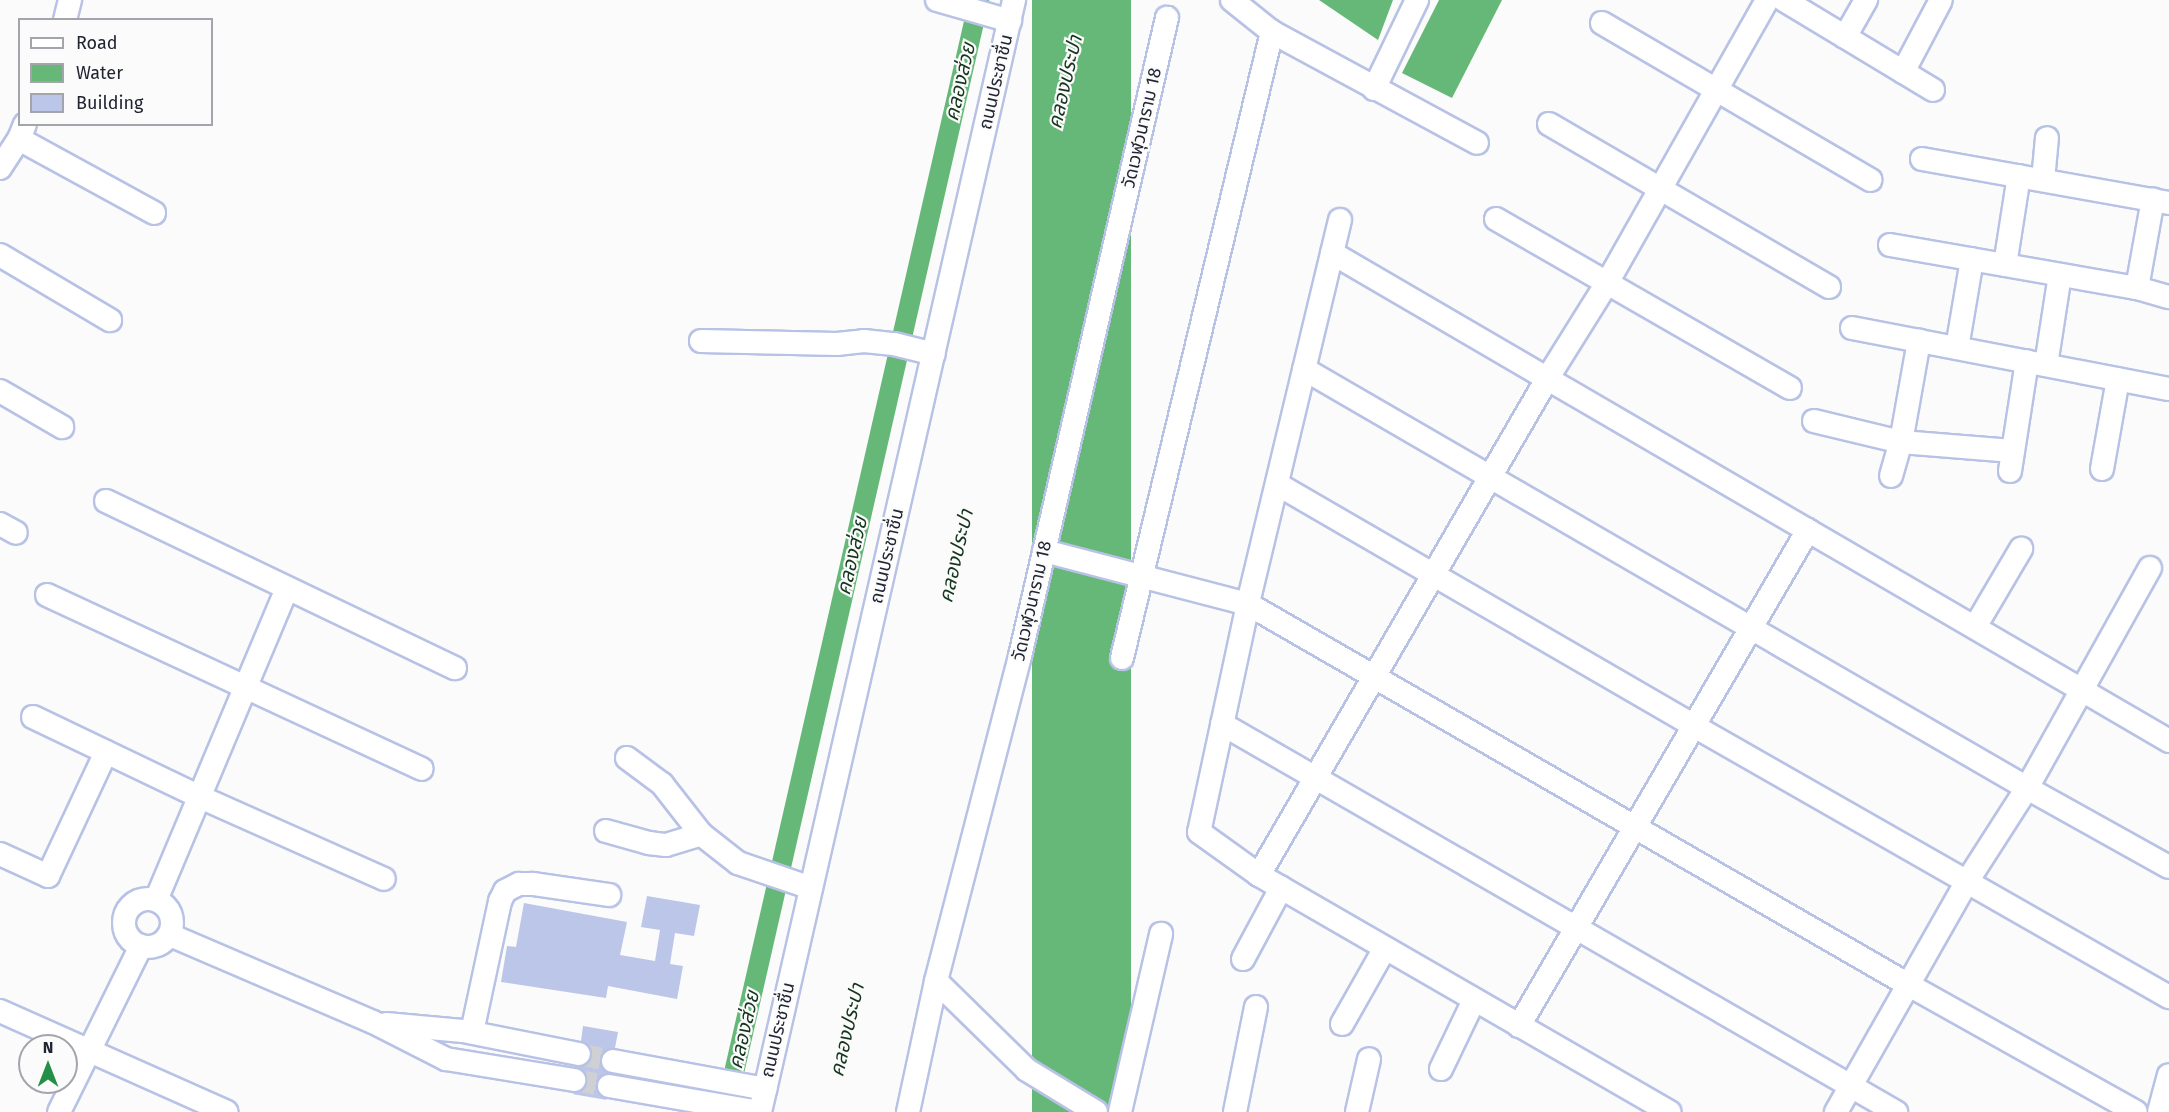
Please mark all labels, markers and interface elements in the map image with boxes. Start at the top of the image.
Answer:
legend [18,18,213,126]
text: Road [76,32,118,54]
street label: ถนนประชาชื่น [975,32,1017,132]
water label: คลองประปา [1043,33,1087,131]
water label: คลองส่วย [939,41,981,123]
text: Water [76,62,123,84]
street label: วัดเวฬุวนาราม 18 [1118,66,1166,190]
text: Building [76,92,143,114]
street label: ถนนประชาชื่น [866,506,908,606]
water label: คลองประปา [934,507,978,605]
water label: คลองส่วย [831,515,873,597]
street label: วัดเวฬุวนาราม 18 [1008,539,1056,663]
street label: ถนนประชาชื่น [757,980,799,1080]
water label: คลองประปา [825,981,869,1079]
water label: คลองส่วย [723,989,765,1071]
north arrow [18,1034,78,1094]
text: N [43,1038,53,1057]

